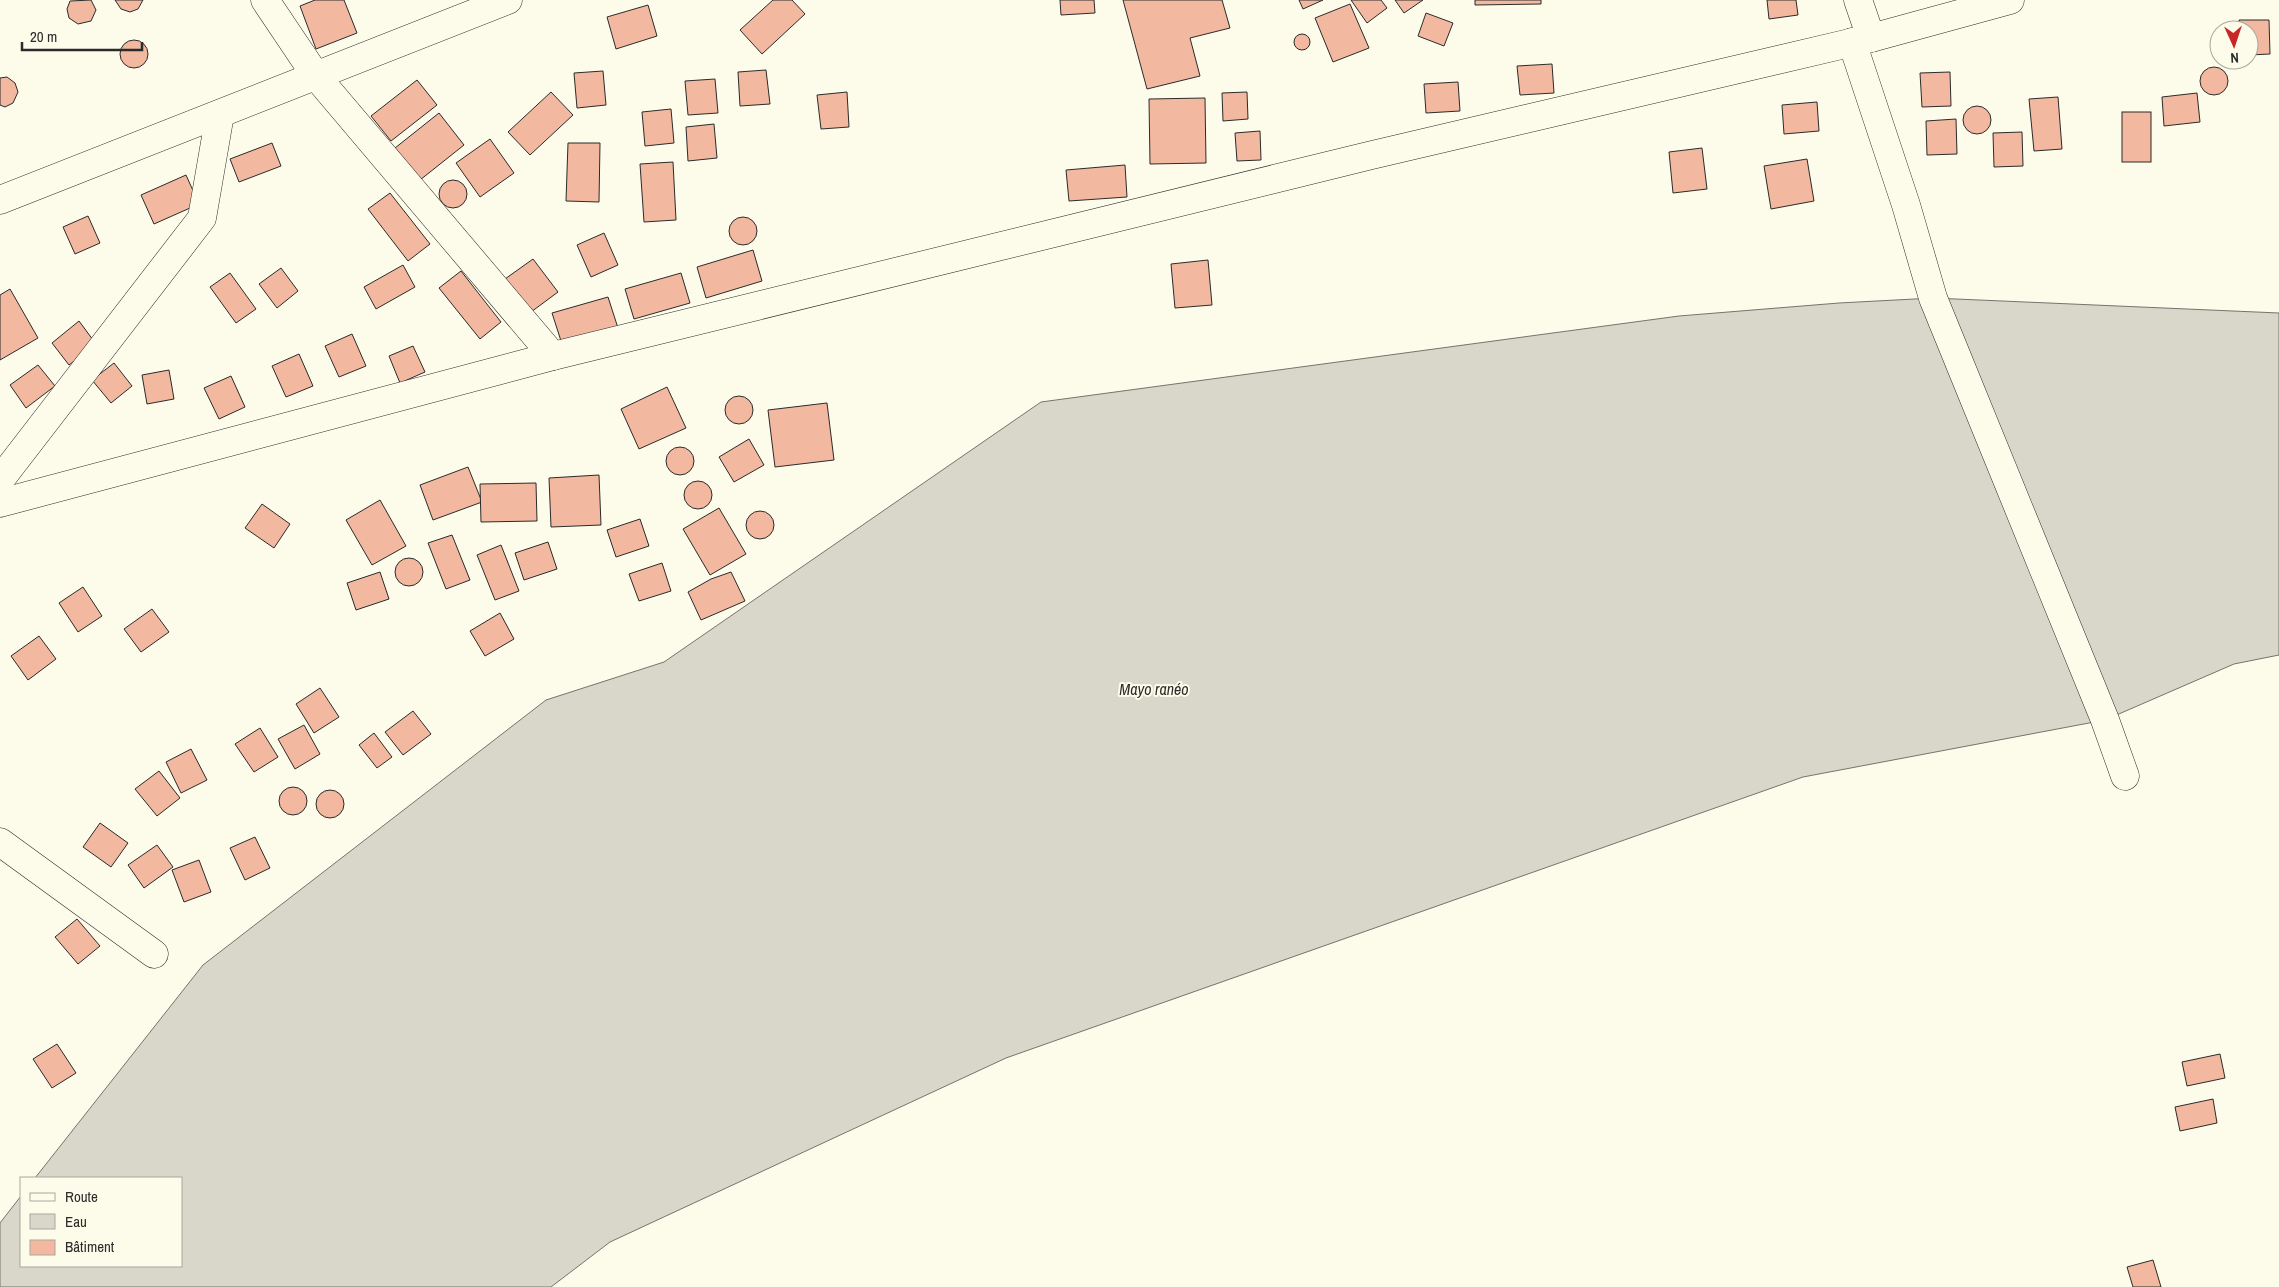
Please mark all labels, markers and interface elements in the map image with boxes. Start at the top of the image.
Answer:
scale bar [22,20,142,52]
north arrow [2209,20,2259,70]
text: 20 m [30,26,57,47]
text: N [2230,49,2239,67]
water label: Mayo ranéo [1119,678,1189,700]
legend [20,1177,182,1267]
text: Route [65,1186,98,1207]
text: Eau [65,1211,87,1232]
text: Bâtiment [65,1236,115,1257]

